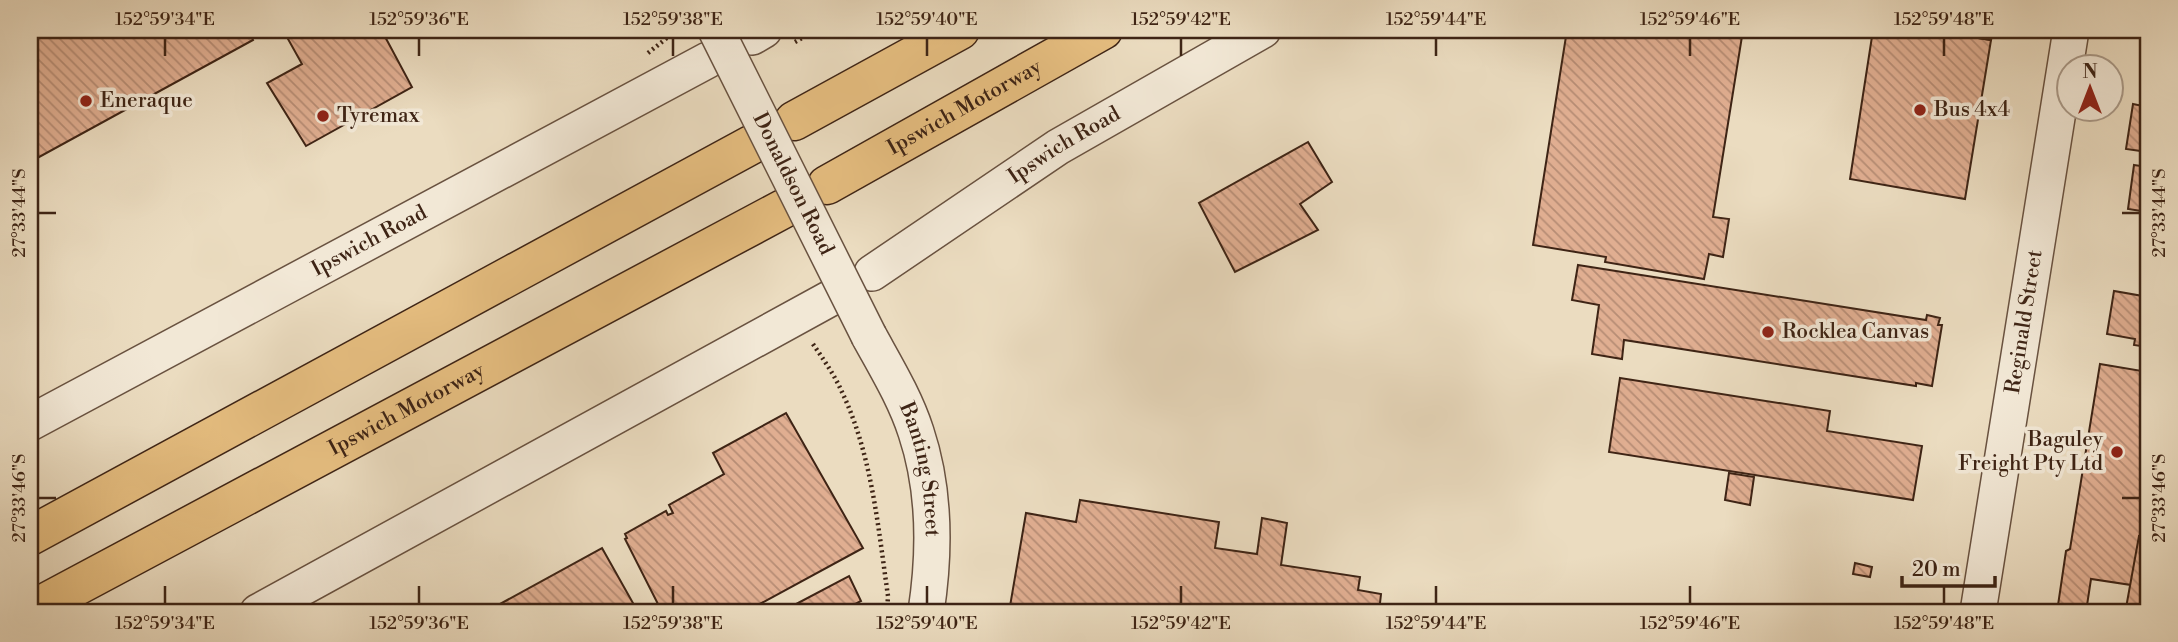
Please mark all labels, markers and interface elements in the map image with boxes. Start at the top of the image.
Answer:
text: 152°59'34"E [115,8,215,31]
text: 152°59'36"E [369,8,469,31]
text: 152°59'38"E [623,8,723,31]
text: 152°59'40"E [876,8,978,31]
text: 152°59'42"E [1131,8,1231,31]
text: 152°59'44"E [1386,8,1486,31]
text: 152°59'46"E [1640,8,1740,31]
text: 152°59'48"E [1894,8,1994,31]
north arrow [2056,52,2126,122]
street label: Ipswich Motorway [883,54,1047,161]
text: N [2082,60,2098,84]
place label: Eneraque [100,88,193,114]
marker: Eneraque [78,93,94,109]
place label: Bus 4x4 [1933,97,2010,123]
street label: Ipswich Road [1003,101,1125,190]
marker: Bus 4x4 [1912,102,1928,118]
place label: Tyremax [337,103,420,129]
marker: Tyremax [315,108,331,124]
street label: Donaldson Road [746,108,839,260]
text: 27°33'44"S [8,169,31,257]
text: 27°33'44"S [2148,169,2171,257]
street label: Ipswich Road [307,200,432,283]
street label: Reginald Street [2000,247,2049,396]
place label: Rocklea Canvas [1782,319,1929,345]
marker: Rocklea Canvas [1760,324,1776,340]
street label: Ipswich Motorway [324,357,490,462]
street label: Banting Street [893,397,945,538]
place label: Baguley Freight Pty Ltd [1958,427,2104,477]
marker: Baguley Freight Pty Ltd [2109,444,2125,460]
text: 27°33'46"S [8,454,31,542]
text: 27°33'46"S [2148,454,2171,542]
scale bar [1902,544,1994,588]
text: 20 m [1912,557,1961,583]
text: 152°59'34"E [115,612,215,635]
text: 152°59'36"E [369,612,469,635]
text: 152°59'38"E [623,612,723,635]
text: 152°59'40"E [876,612,978,635]
text: 152°59'42"E [1131,612,1231,635]
text: 152°59'44"E [1386,612,1486,635]
text: 152°59'46"E [1640,612,1740,635]
text: 152°59'48"E [1894,612,1994,635]

